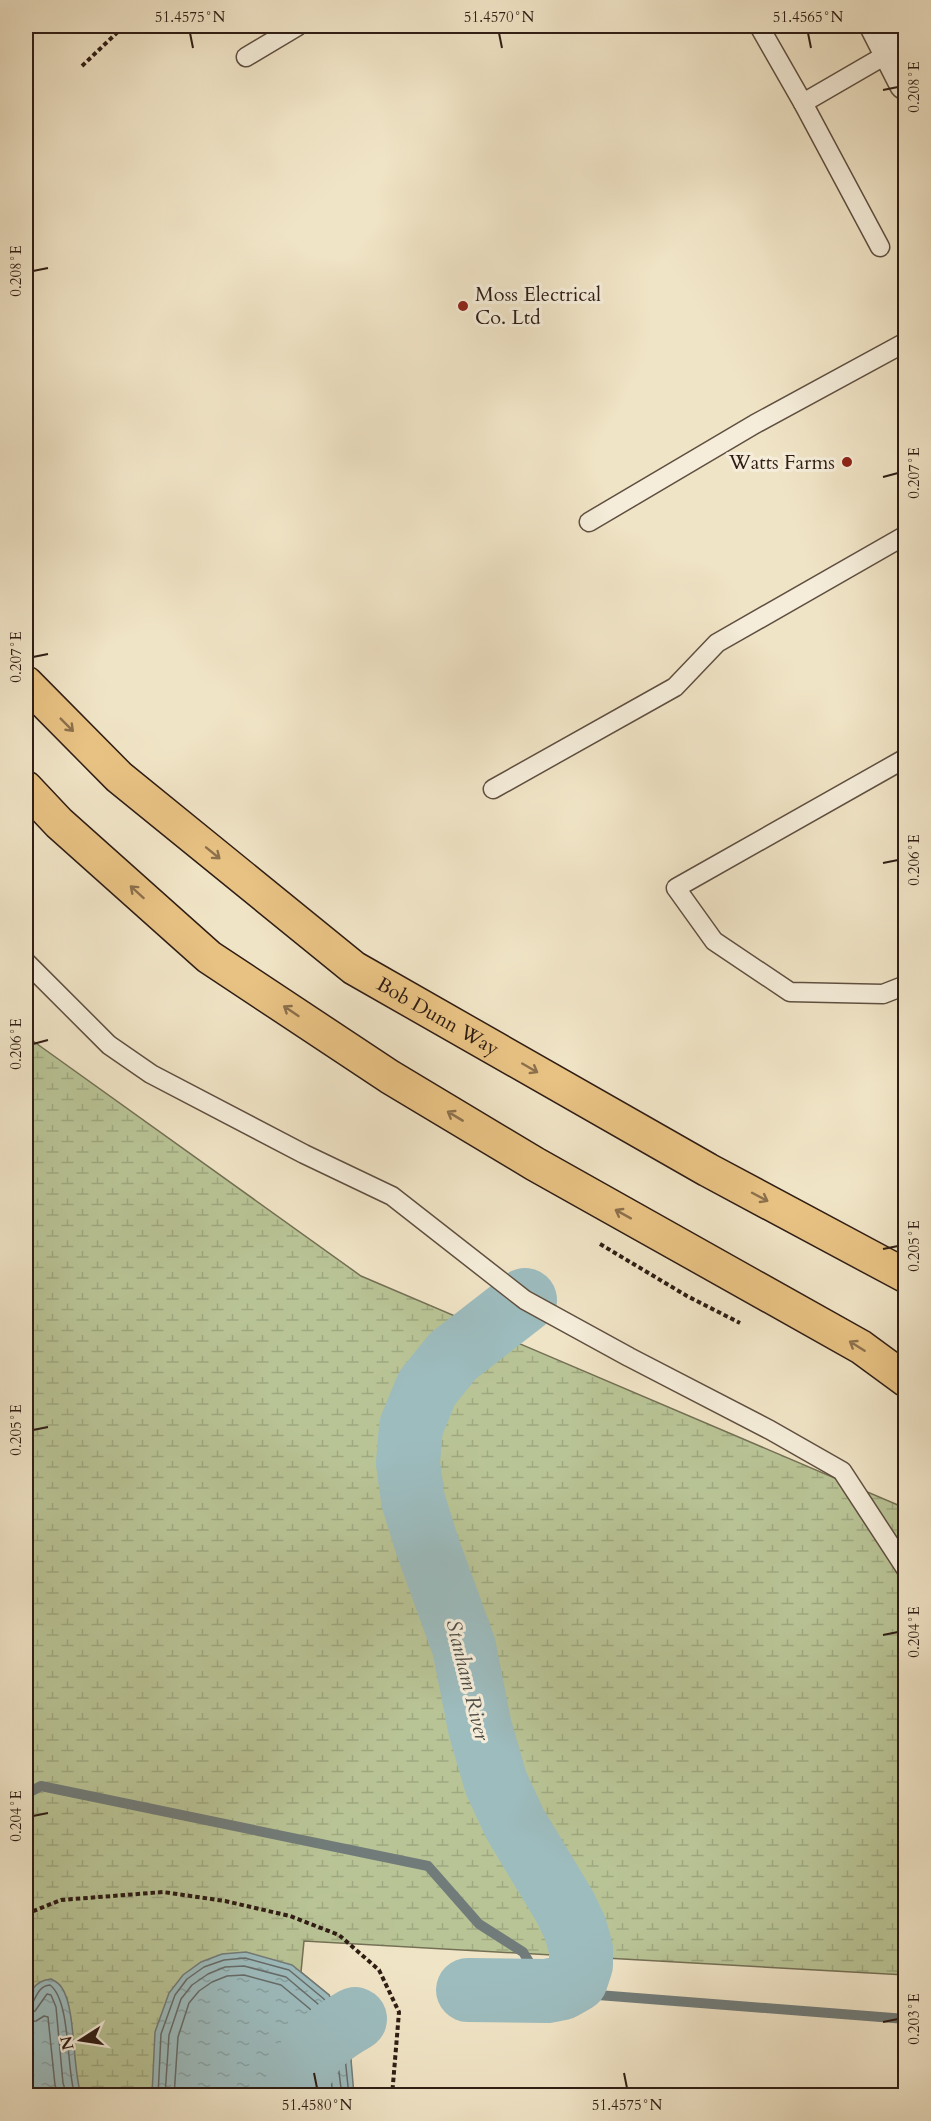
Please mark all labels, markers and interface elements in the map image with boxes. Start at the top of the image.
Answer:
text: 51.4575°N [155,7,225,27]
text: 51.4570°N [464,7,534,27]
text: 51.4565°N [773,7,843,27]
text: 0.208°E [904,61,924,113]
text: 0.208°E [6,245,26,297]
place label: Moss Electrical Co. Ltd [475,281,601,331]
marker: Moss Electrical Co. Ltd [456,299,470,313]
text: 0.207°E [904,447,924,499]
place label: Watts Farms [728,449,835,476]
marker: Watts Farms [840,455,854,469]
text: 0.207°E [6,631,26,683]
one-way arrow [59,717,74,732]
text: 0.206°E [904,834,924,886]
one-way arrow [205,847,221,860]
one-way arrow [130,885,145,899]
street label: Bob Dunn Way [372,971,505,1062]
one-way arrow [283,1005,299,1017]
text: 0.206°E [6,1018,26,1070]
one-way arrow [521,1062,538,1074]
one-way arrow [447,1109,464,1121]
one-way arrow [751,1191,768,1203]
one-way arrow [615,1208,633,1219]
text: 0.205°E [904,1220,924,1272]
one-way arrow [849,1339,866,1351]
text: 0.205°E [6,1404,26,1456]
text: 0.204°E [904,1606,924,1658]
water label: Stanham River [438,1617,497,1745]
text: 0.204°E [6,1790,26,1842]
text: 0.203°E [904,1993,924,2045]
north arrow [51,2010,111,2070]
text: N [55,2034,80,2052]
text: 51.4580°N [282,2095,352,2115]
text: 51.4575°N [592,2095,662,2115]

